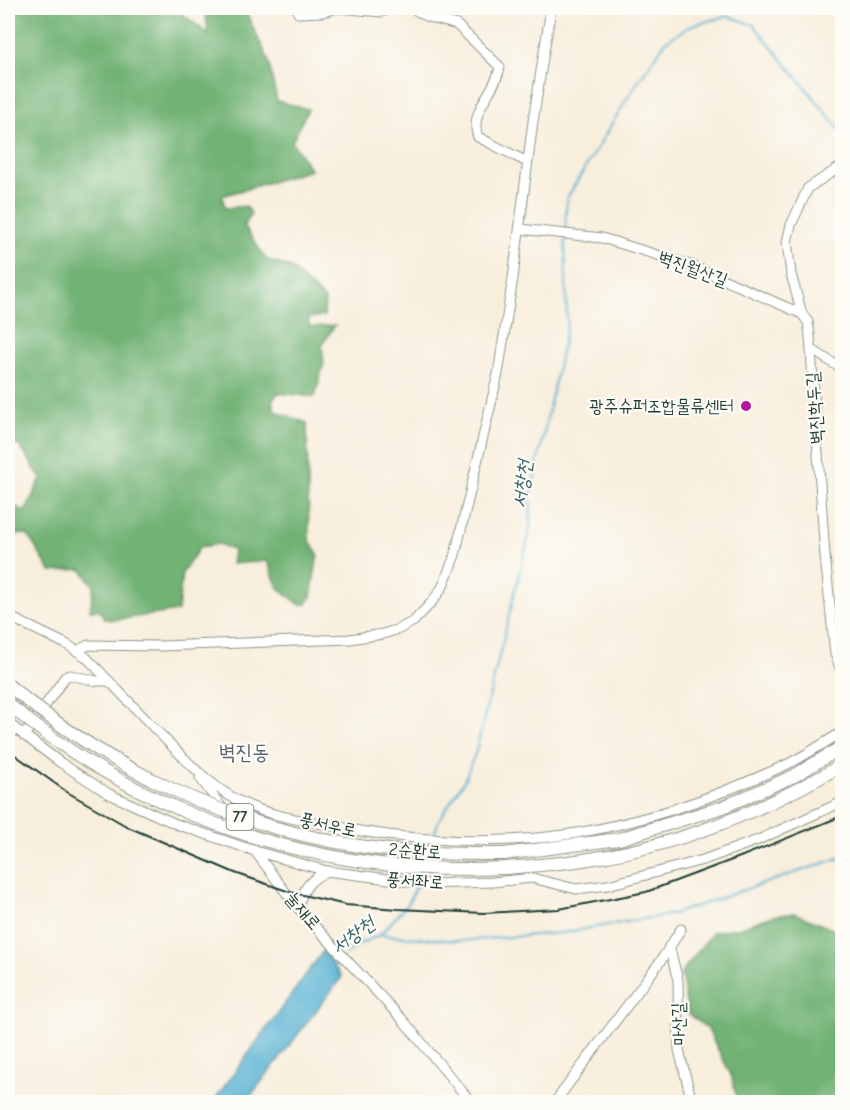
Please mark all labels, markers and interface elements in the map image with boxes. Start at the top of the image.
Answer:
street label: 벽진월산길 [655,247,731,291]
street label: 벽진학두길 [802,371,828,445]
place label: 광주슈퍼조합물류센터 [589,396,734,417]
marker: 광주슈퍼조합물류센터 [739,399,753,413]
water label: 서창천 [508,457,537,509]
district label: 벽진동 [219,740,269,764]
road number: 77 [226,804,254,830]
street label: 풍서우로 [297,809,359,841]
street label: 2순환로 [388,839,442,863]
street label: 풍서좌로 [385,869,445,893]
street label: 눌재로 [281,888,325,934]
water label: 서창천 [327,910,381,958]
street label: 마산길 [668,1002,690,1046]

